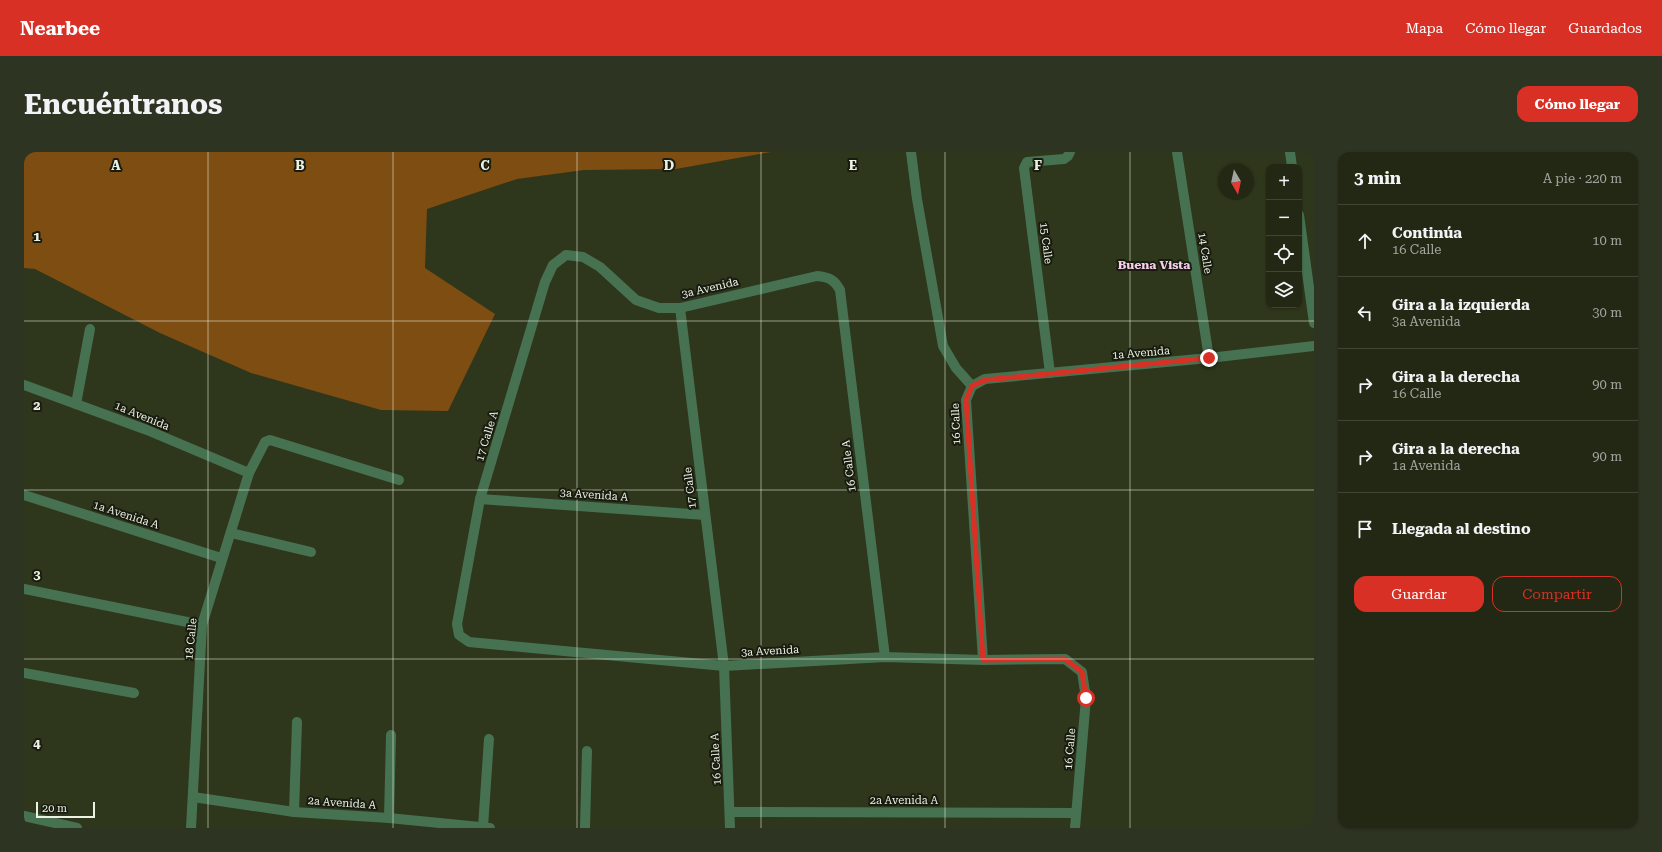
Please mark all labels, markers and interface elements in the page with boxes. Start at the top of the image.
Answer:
text: Nearbee [20,17,100,40]
text: Mapa [1406,20,1443,36]
text: Cómo llegar [1465,20,1546,36]
text: Guardados [1568,20,1642,36]
button: Cómo llegar [1517,86,1638,122]
text: Encuéntranos [24,88,222,121]
text: A [111,158,121,173]
text: B [295,158,305,173]
text: C [480,158,490,173]
text: D [664,158,674,173]
text: E [849,158,857,173]
text: F [1034,158,1042,173]
north arrow [1218,164,1254,200]
map controls [1266,164,1302,308]
button: + [1266,164,1302,200]
text: 3 min [1354,168,1401,188]
text: A pie · 220 m [1543,171,1622,186]
button: − [1266,200,1302,236]
street label: 15 Calle [1037,221,1055,265]
text: Continúa [1392,224,1462,242]
text: 1 [33,229,41,244]
icon: ahead [1354,230,1376,252]
street label: 14 Calle [1195,231,1215,275]
text: 10 m [1592,233,1622,248]
button: locate [1266,236,1302,272]
text: 16 Calle [1392,242,1441,257]
district label: Buena Vista [1118,258,1190,272]
button: layers [1266,272,1302,308]
street label: 3a Avenida [680,275,740,301]
text: Gira a la izquierda [1392,296,1530,314]
icon: left [1354,302,1376,324]
text: 30 m [1592,305,1622,320]
text: 3a Avenida [1392,314,1461,329]
street label: 1a Avenida [1112,344,1171,362]
route end [1200,349,1218,367]
text: Gira a la derecha [1392,368,1520,386]
icon: right [1354,374,1376,396]
text: 90 m [1592,377,1622,392]
text: 16 Calle [1392,386,1441,401]
text: 2 [33,398,41,413]
street label: 1a Avenida [113,399,171,433]
street label: 16 Calle [949,403,963,445]
street label: 17 Calle A [473,409,501,463]
street label: 16 Calle A [839,439,859,493]
text: Gira a la derecha [1392,440,1520,458]
icon: right [1354,446,1376,468]
text: 90 m [1592,449,1622,464]
text: 1a Avenida [1392,458,1461,473]
street label: 17 Calle [681,466,699,510]
street label: 3a Avenida A [559,486,629,504]
street label: 1a Avenida A [91,498,161,532]
icon: arrive [1354,518,1376,540]
text: Llegada al destino [1392,520,1531,538]
text: 3 [33,567,41,582]
button: Guardar [1354,576,1484,612]
button: Compartir [1492,576,1622,612]
street label: 18 Calle [182,618,200,660]
street label: 3a Avenida [741,643,799,659]
route start [1077,689,1095,707]
street label: 16 Calle [1062,728,1078,770]
street label: 16 Calle A [708,732,724,785]
text: 4 [33,736,41,751]
street label: 2a Avenida A [307,794,377,812]
street label: 2a Avenida A [870,794,939,807]
scale bar [36,800,95,819]
text: 20 m [42,802,67,815]

